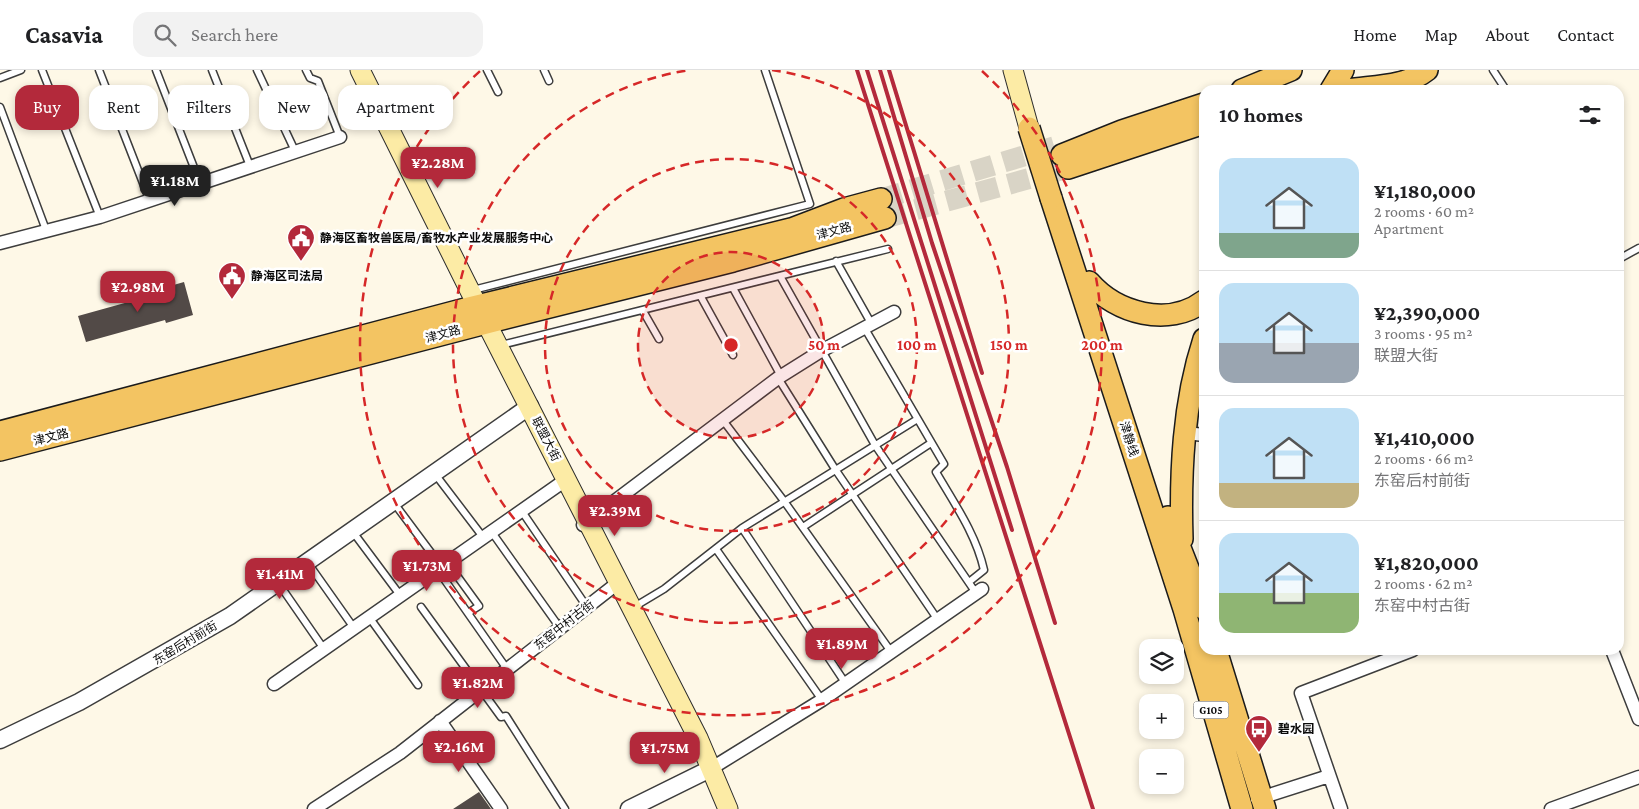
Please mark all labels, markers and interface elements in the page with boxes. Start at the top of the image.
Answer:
search box [133,12,483,57]
text: Casavia [25,21,103,48]
icon: search [151,21,179,49]
text: Search here [191,24,278,45]
text: Home [1354,25,1397,45]
text: Map [1425,25,1457,45]
text: About [1485,25,1529,45]
text: Contact [1557,25,1614,45]
chip: Buy [15,85,79,130]
chip: Rent [89,85,158,130]
chip: Filters [168,85,249,130]
chip: New [259,85,328,130]
chip: Apartment [338,85,453,130]
icon: filters [1576,101,1604,129]
text: 10 homes [1219,103,1303,127]
pin: ¥2.28M [397,146,479,189]
text: ¥2.28M [412,154,464,171]
pin: ¥1.18M [134,164,216,207]
text: ¥1.18M [151,172,199,189]
icon: home [1259,178,1319,238]
text: ¥1,180,000 [1374,179,1476,203]
text: 2 rooms · 60 m² [1374,203,1474,220]
street label: 津文路 [815,220,853,242]
text: Apartment [1374,220,1444,237]
public building icon: 静海区畜牧兽医局/畜牧水产业发展服务中心 [286,223,316,262]
place label: 静海区畜牧兽医局/畜牧水产业发展服务中心 [320,231,553,245]
public building icon: 静海区司法局 [217,261,247,300]
place label: 静海区司法局 [251,269,323,283]
pin: ¥2.98M [97,270,179,313]
text: ¥2.98M [111,278,165,295]
text: ¥2,390,000 [1374,301,1480,325]
icon: home [1259,303,1319,363]
street label: 津文路 [424,323,462,345]
text: 3 rooms · 95 m² [1374,325,1472,342]
centre of rings [722,336,740,354]
text: 50 m [808,337,840,353]
text: 100 m [897,337,937,353]
text: 150 m [990,337,1028,353]
text: 200 m [1081,337,1123,353]
text: 联盟大街 [1374,347,1438,364]
street label: 联盟大街 [529,414,563,464]
street label: 津静线 [1117,420,1141,458]
street label: 津文路 [32,426,70,448]
text: ¥1,410,000 [1374,426,1475,450]
icon: home [1259,428,1319,488]
text: 2 rooms · 66 m² [1374,450,1473,467]
text: 东窑后村前街 [1374,472,1470,489]
pin: ¥2.39M [574,494,656,537]
text: ¥2.39M [589,502,641,519]
pin: ¥1.73M [386,550,468,592]
text: ¥1,820,000 [1374,551,1479,575]
icon: home [1259,553,1319,613]
text: ¥1.73M [403,557,451,574]
pin: ¥1.41M [239,558,321,600]
text: ¥1.41M [256,565,304,582]
text: 2 rooms · 62 m² [1374,575,1472,592]
street label: 东窑中村古街 [531,597,597,653]
text: 东窑中村古街 [1374,597,1470,614]
street label: 东窑后村前街 [151,618,219,668]
pin: ¥1.89M [801,628,883,670]
text: ¥1.89M [816,635,868,652]
map controls [1139,639,1184,794]
button: layers [1139,639,1184,684]
pin: ¥1.82M [437,666,519,709]
text: ¥1.82M [453,674,503,691]
button: + [1139,694,1184,739]
road number: G105 [1194,702,1228,718]
bus stop icon: 碧水园 [1244,714,1274,753]
place label: 碧水园 [1278,722,1314,736]
pin: ¥2.16M [418,730,500,773]
pin: ¥1.75M [624,732,706,774]
text: ¥2.16M [434,738,484,755]
text: ¥1.75M [641,739,689,756]
button: − [1139,749,1184,794]

